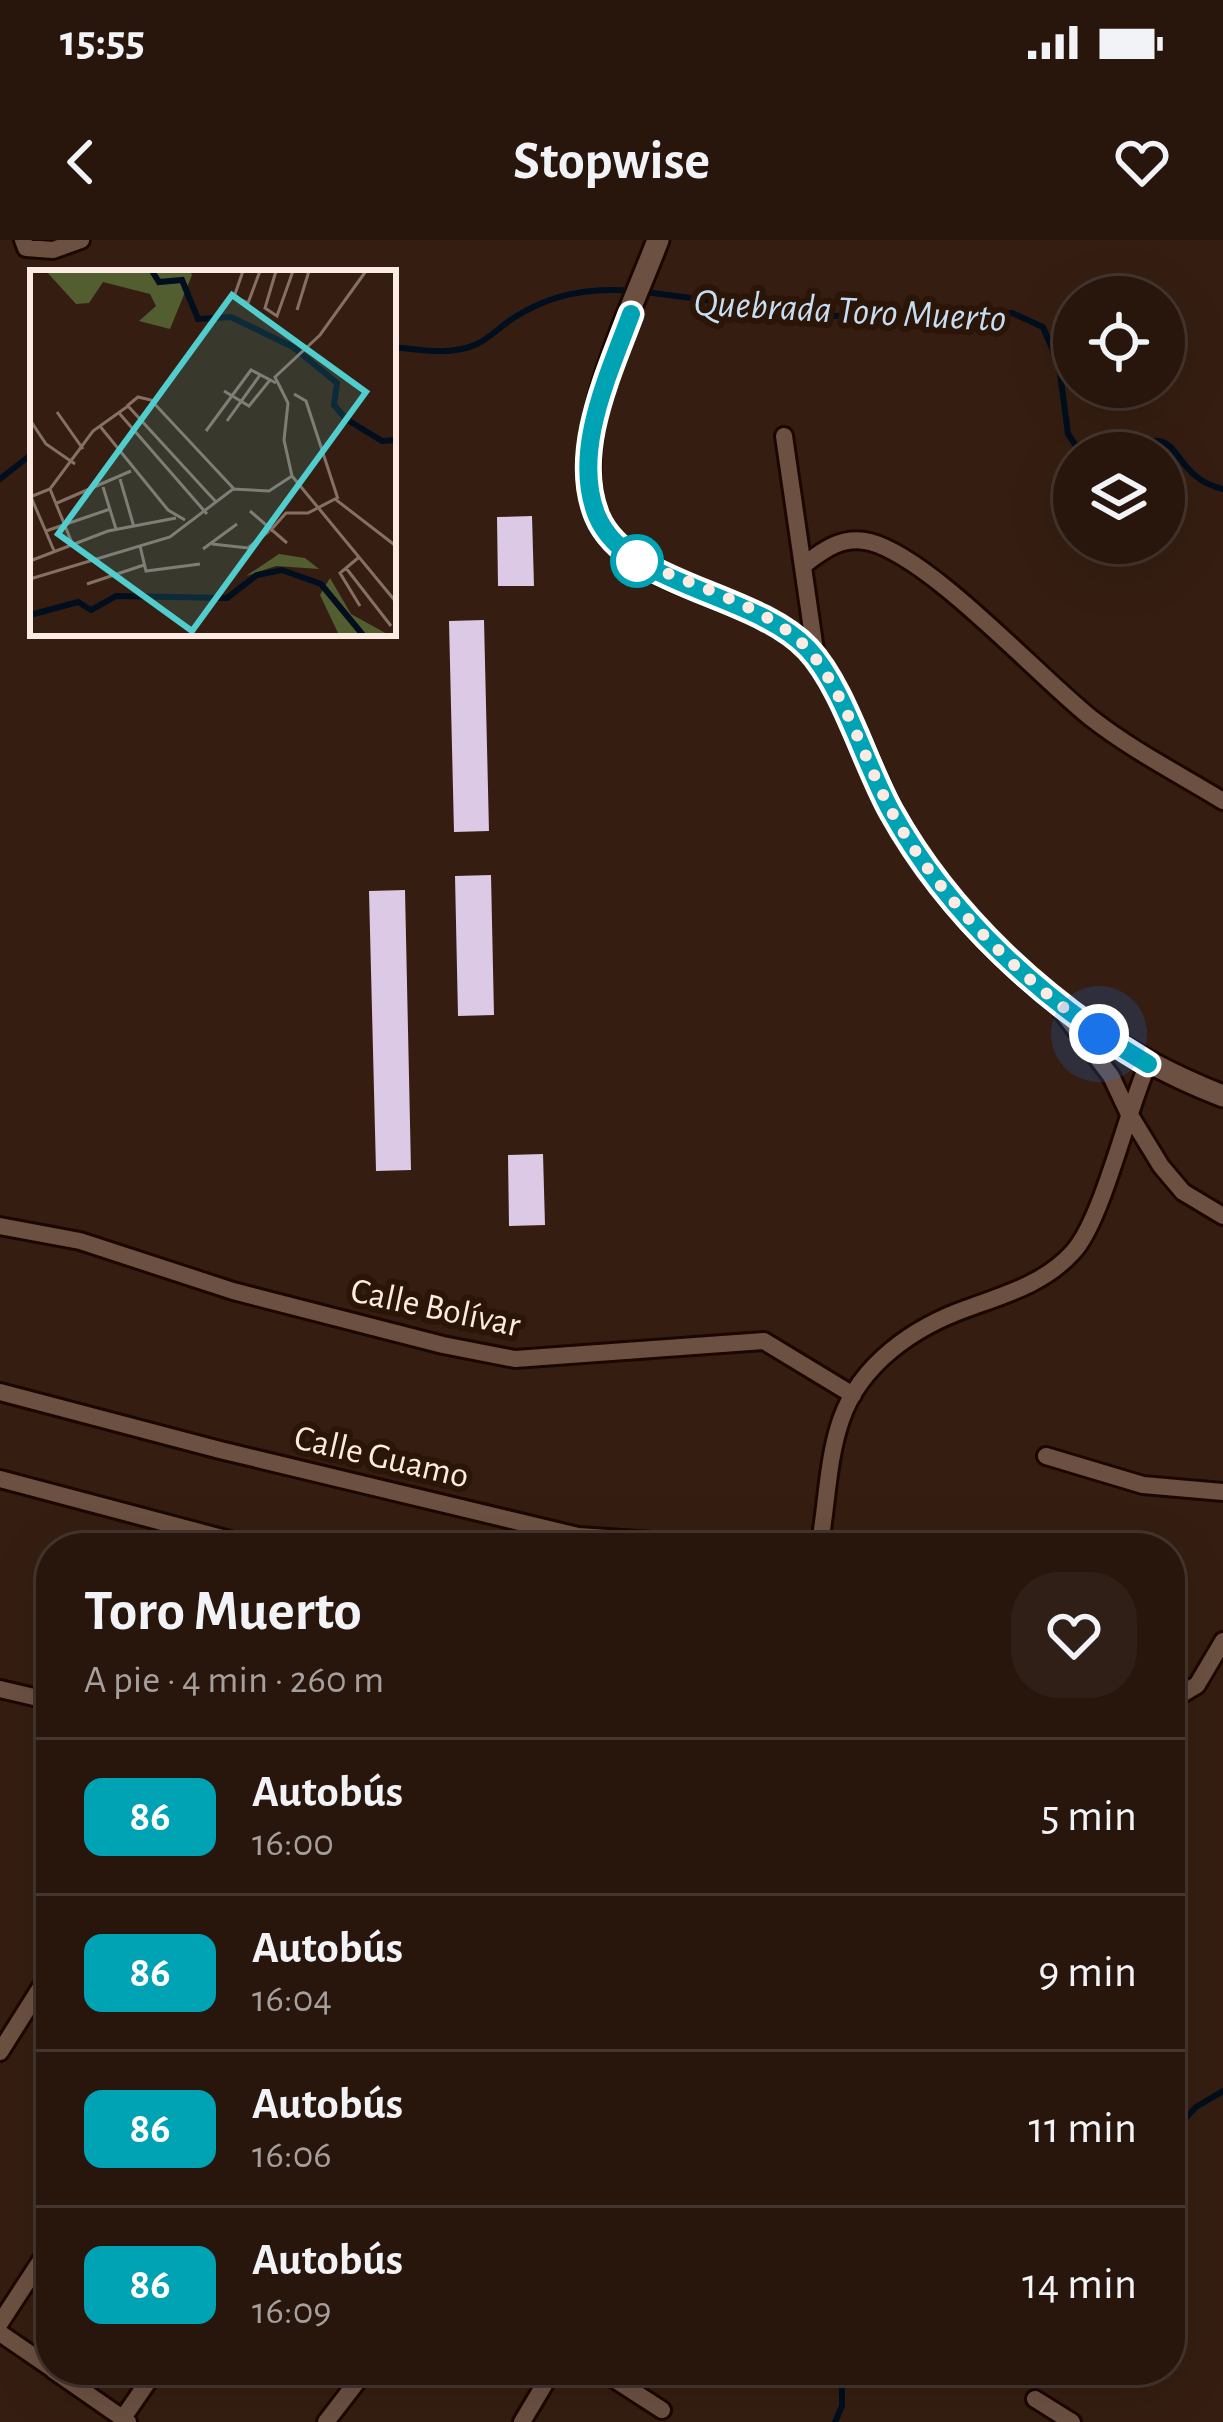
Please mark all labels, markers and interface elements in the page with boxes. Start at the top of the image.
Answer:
text: 15:55 [60,19,145,64]
icon: back [48,129,114,195]
icon: heart [1109,129,1175,195]
text: Stopwise [513,135,710,189]
inset map [30,270,396,636]
map controls [1053,276,1185,564]
button: locate [1053,276,1185,408]
water label: Quebrada Toro Muerto [693,284,1007,339]
button: layers [1053,432,1185,564]
unlabelled marker [612,536,662,586]
your location [1069,1004,1129,1064]
street label: Calle Bolívar [347,1272,524,1344]
street label: Calle Guamo [291,1419,472,1494]
button: heart [1011,1572,1137,1698]
text: Toro Muerto [84,1583,362,1640]
text: A pie · 4 min · 260 m [84,1661,384,1700]
text: Autobús [252,1770,403,1815]
text: 5 min [1041,1794,1137,1839]
text: 86 [130,1796,171,1838]
text: 16:00 [252,1824,334,1863]
text: Autobús [252,1926,403,1971]
text: 9 min [1038,1950,1137,1995]
text: 86 [130,1952,171,1994]
text: 16:04 [252,1980,332,2019]
text: Autobús [252,2082,403,2127]
text: 11 min [1029,2106,1137,2151]
text: 86 [130,2108,171,2150]
text: 16:06 [252,2136,332,2175]
text: Autobús [252,2238,403,2283]
text: 14 min [1022,2262,1137,2307]
text: 86 [130,2264,171,2306]
text: 16:09 [252,2292,332,2331]

